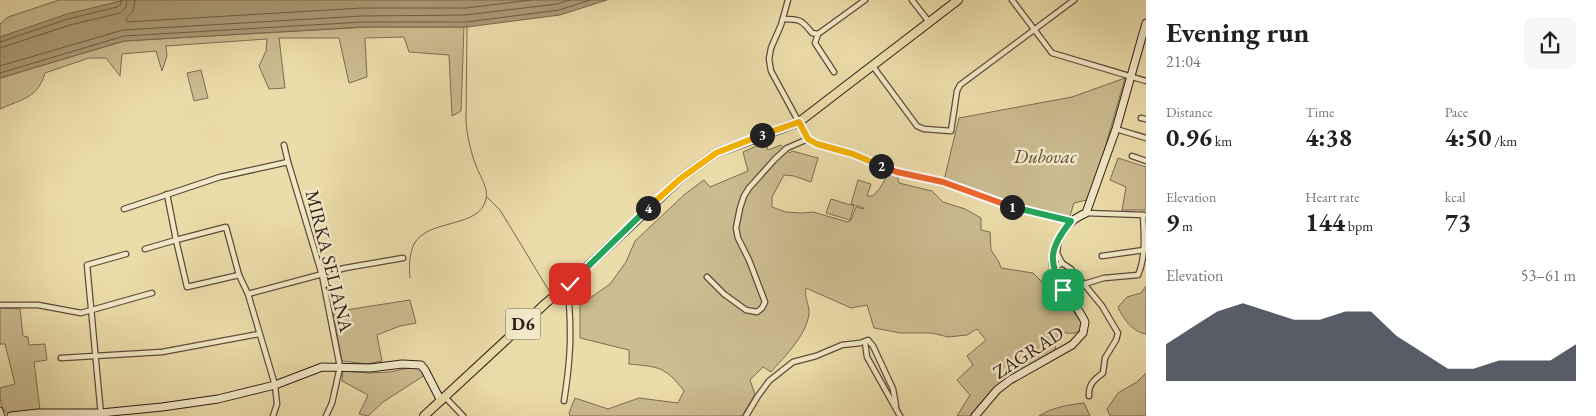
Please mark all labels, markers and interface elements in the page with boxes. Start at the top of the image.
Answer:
text: Evening run [1166,14,1309,50]
button: share [1524,17,1576,69]
text: 21:04 [1166,51,1201,72]
text: Distance [1166,103,1213,121]
text: Time [1305,103,1335,121]
text: Pace [1445,103,1468,121]
text: 0.96 [1166,121,1212,153]
text: 4:38 [1305,121,1352,153]
text: 4:50 [1445,121,1491,153]
pin: 3 [750,122,774,148]
text: 3 [759,126,766,144]
text: km [1212,132,1232,150]
text: /km [1491,132,1517,150]
park label: Dubovac [1013,144,1077,169]
pin: 2 [868,154,894,178]
text: 2 [878,157,885,175]
street label: MIRKA SELJANA [300,188,359,336]
text: Elevation [1166,188,1216,206]
text: Heart rate [1305,188,1360,206]
text: kcal [1445,188,1466,206]
pin: 1 [1000,194,1024,220]
pin: 4 [636,196,660,220]
text: 1 [1009,198,1016,216]
text: 4 [645,199,652,217]
text: 9 [1166,206,1179,238]
text: 144 [1305,206,1345,238]
text: 73 [1445,206,1471,238]
text: m [1179,217,1193,235]
text: bpm [1345,217,1373,235]
pin [549,263,591,305]
text: Elevation [1166,265,1224,286]
text: 53–61 m [1521,265,1576,286]
pin [1042,269,1084,311]
icon: check [556,270,584,298]
icon: arrive [1049,276,1077,304]
road number: D6 [506,308,540,339]
street label: ZAGRAD [988,320,1068,385]

